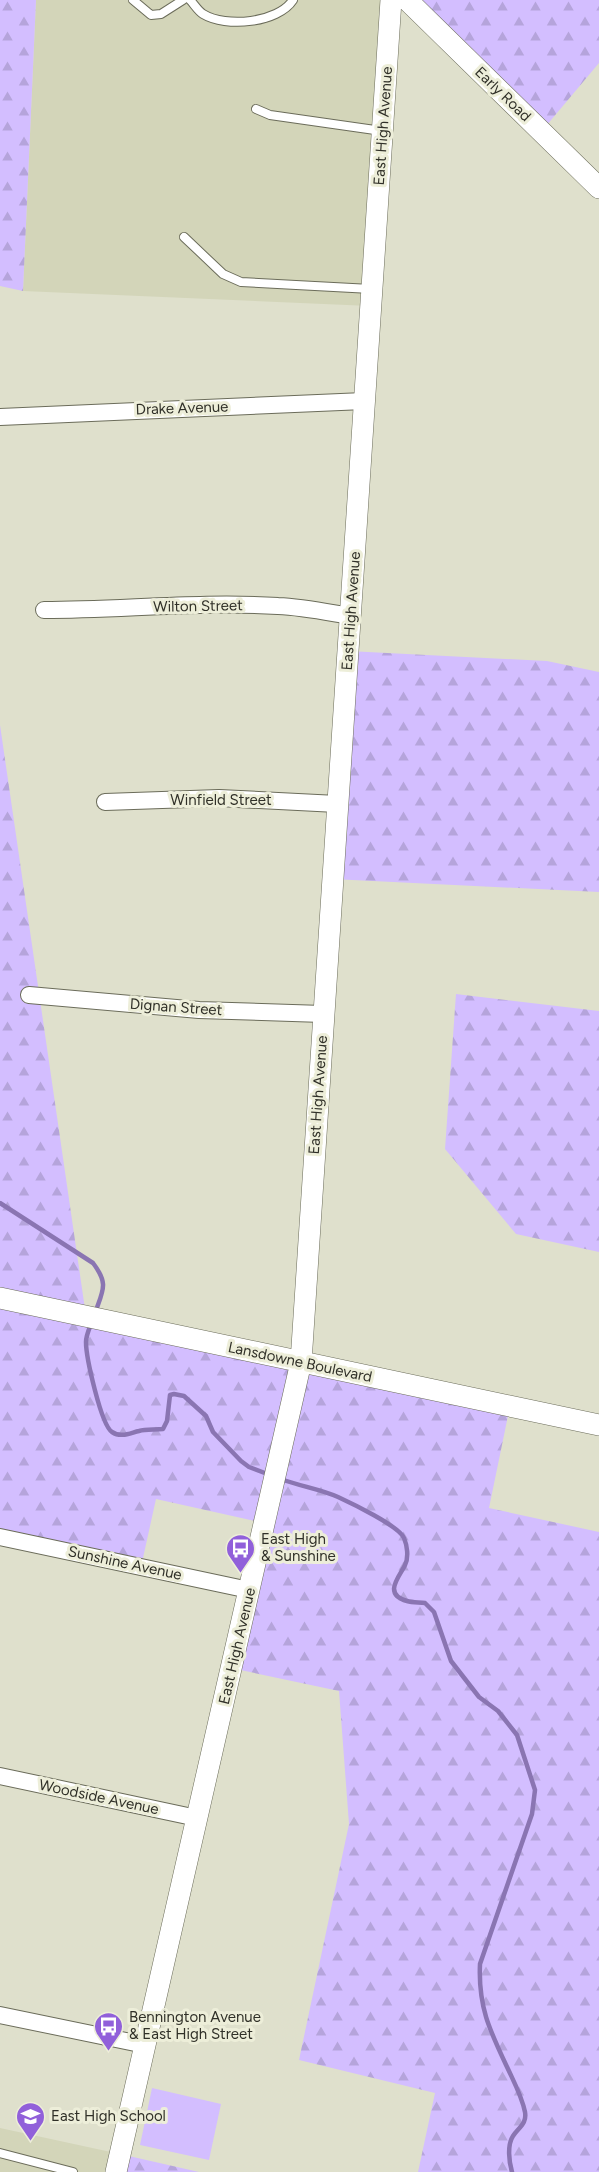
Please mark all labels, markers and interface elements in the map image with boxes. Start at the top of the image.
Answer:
street label: Early Road [471,63,535,125]
street label: East High Avenue [370,66,396,186]
street label: Drake Avenue [135,397,229,419]
street label: East High Avenue [338,551,364,671]
street label: Wilton Street [153,596,243,616]
street label: Winfield Street [170,791,272,809]
street label: Dignan Street [129,995,223,1019]
street label: East High Avenue [305,1035,331,1155]
street label: Lansdowne Boulevard [226,1338,374,1386]
place label: East High & Sunshine [261,1530,336,1565]
bus stop icon: East High & Sunshine [224,1532,256,1574]
street label: Sunshine Avenue [67,1542,183,1584]
street label: East High Avenue [215,1586,259,1706]
street label: Woodside Avenue [38,1776,160,1818]
place label: Bennington Avenue & East High Street [129,2008,261,2043]
bus stop icon: Bennington Avenue & East High Street [92,2010,124,2052]
school or university icon: East High School [14,2100,46,2142]
place label: East High School [51,2107,166,2125]

